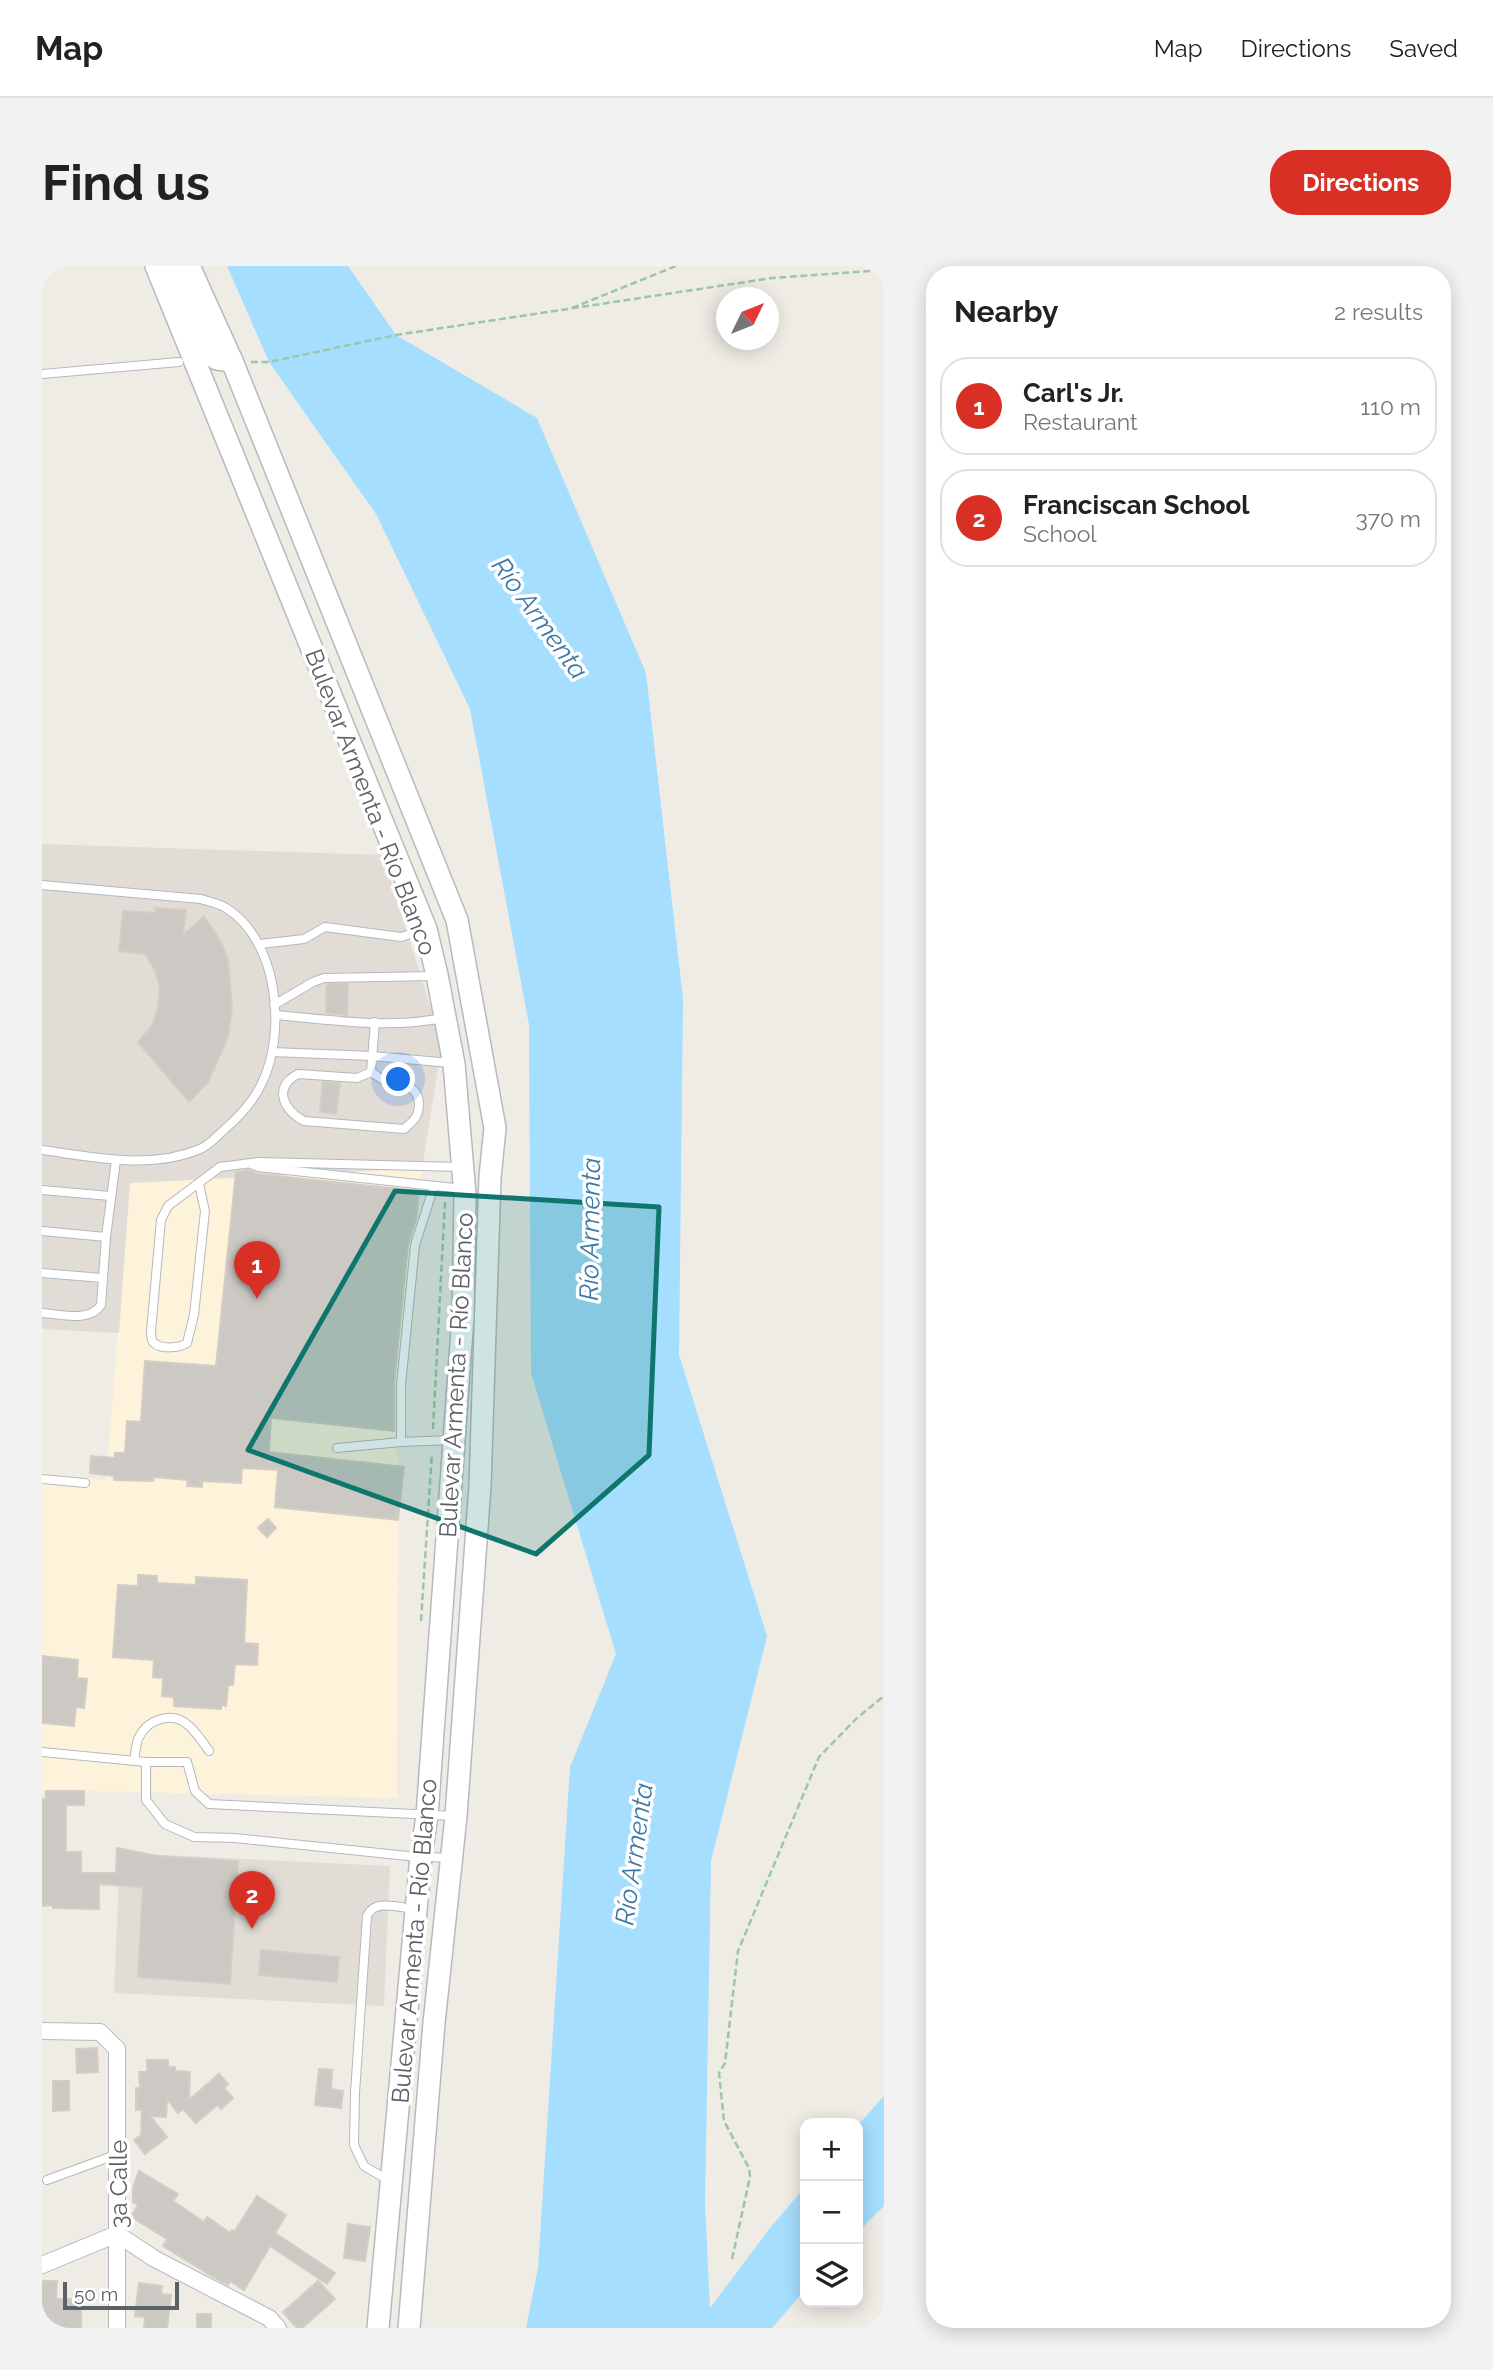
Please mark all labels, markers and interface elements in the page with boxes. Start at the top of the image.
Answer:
text: Map [35,29,103,68]
text: Map [1154,34,1203,63]
text: Directions [1241,34,1351,63]
text: Saved [1389,34,1458,63]
button: Directions [1270,150,1451,215]
text: Find us [42,154,210,211]
north arrow [716,287,779,350]
text: Nearby [954,294,1058,329]
text: 2 results [1334,298,1423,325]
text: Carl's Jr. [1023,378,1124,408]
text: 1 [973,393,985,420]
text: 110 m [1360,393,1421,420]
text: Restaurant [1023,408,1138,435]
text: Franciscan School [1023,490,1250,520]
text: 2 [973,505,985,532]
text: 370 m [1356,505,1421,532]
text: School [1023,520,1097,547]
water label: Río Armenta [486,551,594,685]
street label: Bulevar Armenta - Río Blanco [299,645,443,959]
your location [381,1062,415,1096]
water label: Río Armenta [574,1157,606,1301]
street label: Bulevar Armenta - Río Blanco [433,1212,479,1538]
pin: 1 [234,1241,280,1299]
street label: Bulevar Armenta - Río Blanco [385,1778,443,2104]
water label: Río Armenta [609,1781,659,1927]
pin: 2 [229,1871,275,1929]
map controls [800,2118,863,2307]
button: + [800,2118,863,2181]
street label: 3a Calle [104,2140,133,2228]
button: − [800,2181,863,2244]
button: layers [800,2244,863,2307]
scale bar [63,2279,178,2311]
text: 50 m [74,2283,118,2305]

